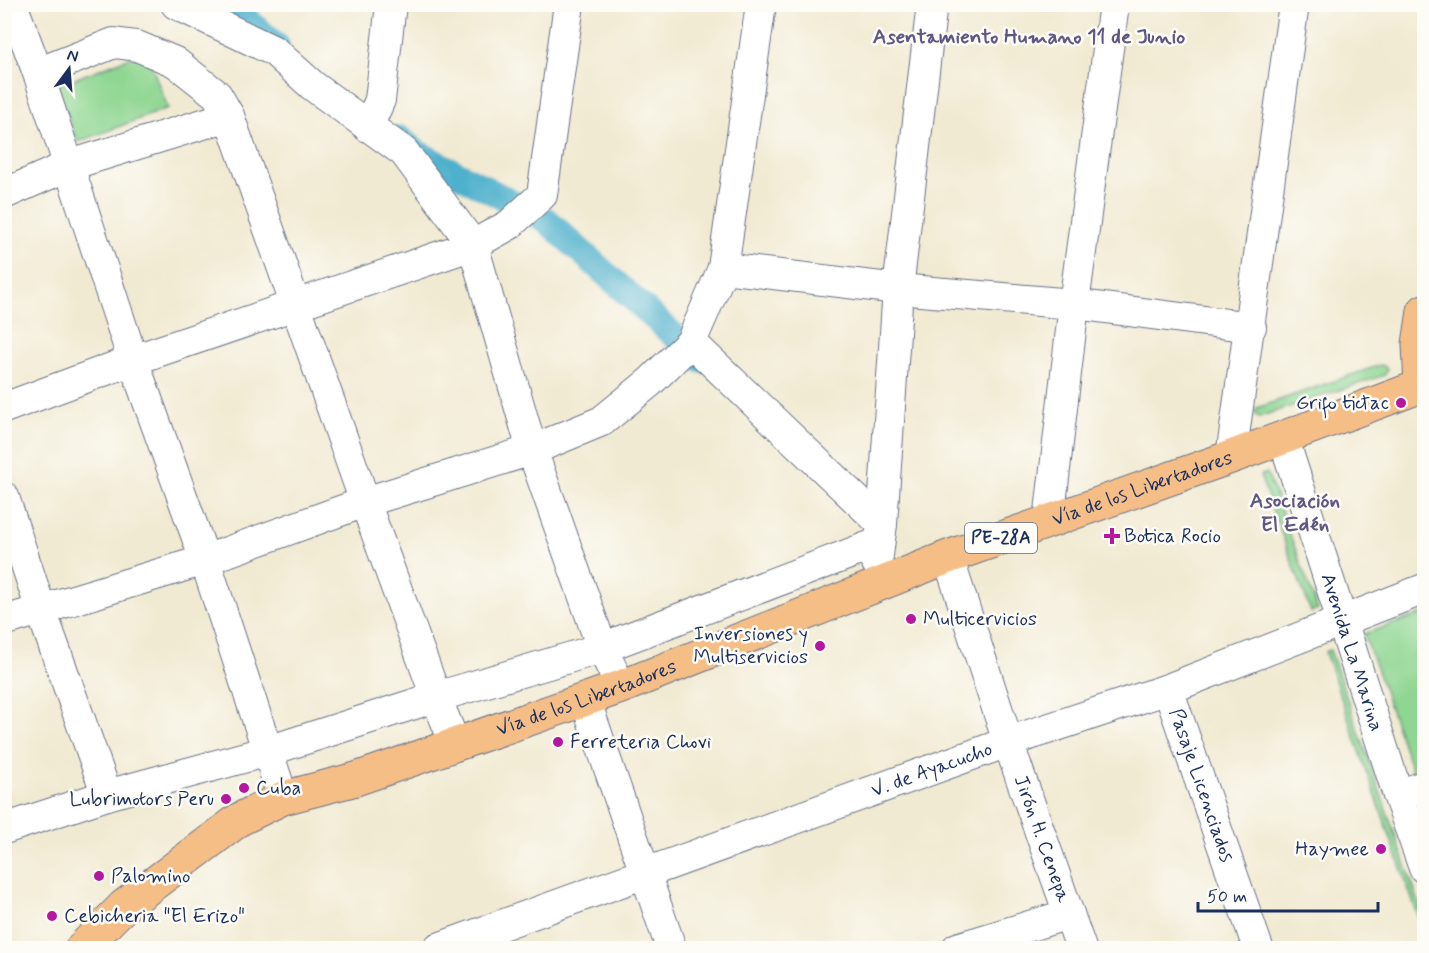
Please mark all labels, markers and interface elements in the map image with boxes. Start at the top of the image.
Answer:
district label: Asentamiento Humano 11 de Junio [873,23,1185,51]
north arrow [39,39,99,99]
text: N [65,44,81,68]
place label: Grifo tictac [1296,390,1389,419]
marker: Grifo tictac [1394,396,1408,410]
street label: Vía de los Libertadores [1048,444,1236,533]
district label: Asociación El Edén [1250,487,1340,539]
road number: PE-28A [965,523,1037,553]
place label: Botica Rocio [1124,523,1221,550]
marker: Botica Rocio [1105,529,1119,543]
street label: Avenida La Marina [1314,570,1390,735]
place label: Multicervicios [923,606,1037,633]
marker: Multicervicios [904,612,918,626]
place label: Inversiones y Multiservicios [693,621,808,671]
marker: Inversiones y Multiservicios [813,639,827,653]
street label: Vía de los Libertadores [493,653,681,743]
street label: Pasaje Licenciados [1162,705,1241,866]
place label: Ferreteria Chovi [570,729,711,756]
marker: Ferreteria Chovi [551,735,565,749]
street label: V. de Ayacucho [867,735,996,804]
street label: Jirón H. Cenepa [1007,771,1078,907]
place label: Cuba [256,775,301,802]
marker: Cuba [237,781,251,795]
place label: Lubrimotors Peru [69,786,214,813]
marker: Lubrimotors Peru [219,792,233,806]
place label: Haymee [1295,836,1369,863]
marker: Haymee [1374,842,1388,856]
place label: Palomino [111,863,191,890]
marker: Palomino [92,869,106,883]
scale bar [1198,875,1378,913]
text: 50 m [1207,885,1247,909]
place label: Cebicheria "El Erizo" [64,903,245,930]
marker: Cebicheria "El Erizo" [45,909,59,923]

